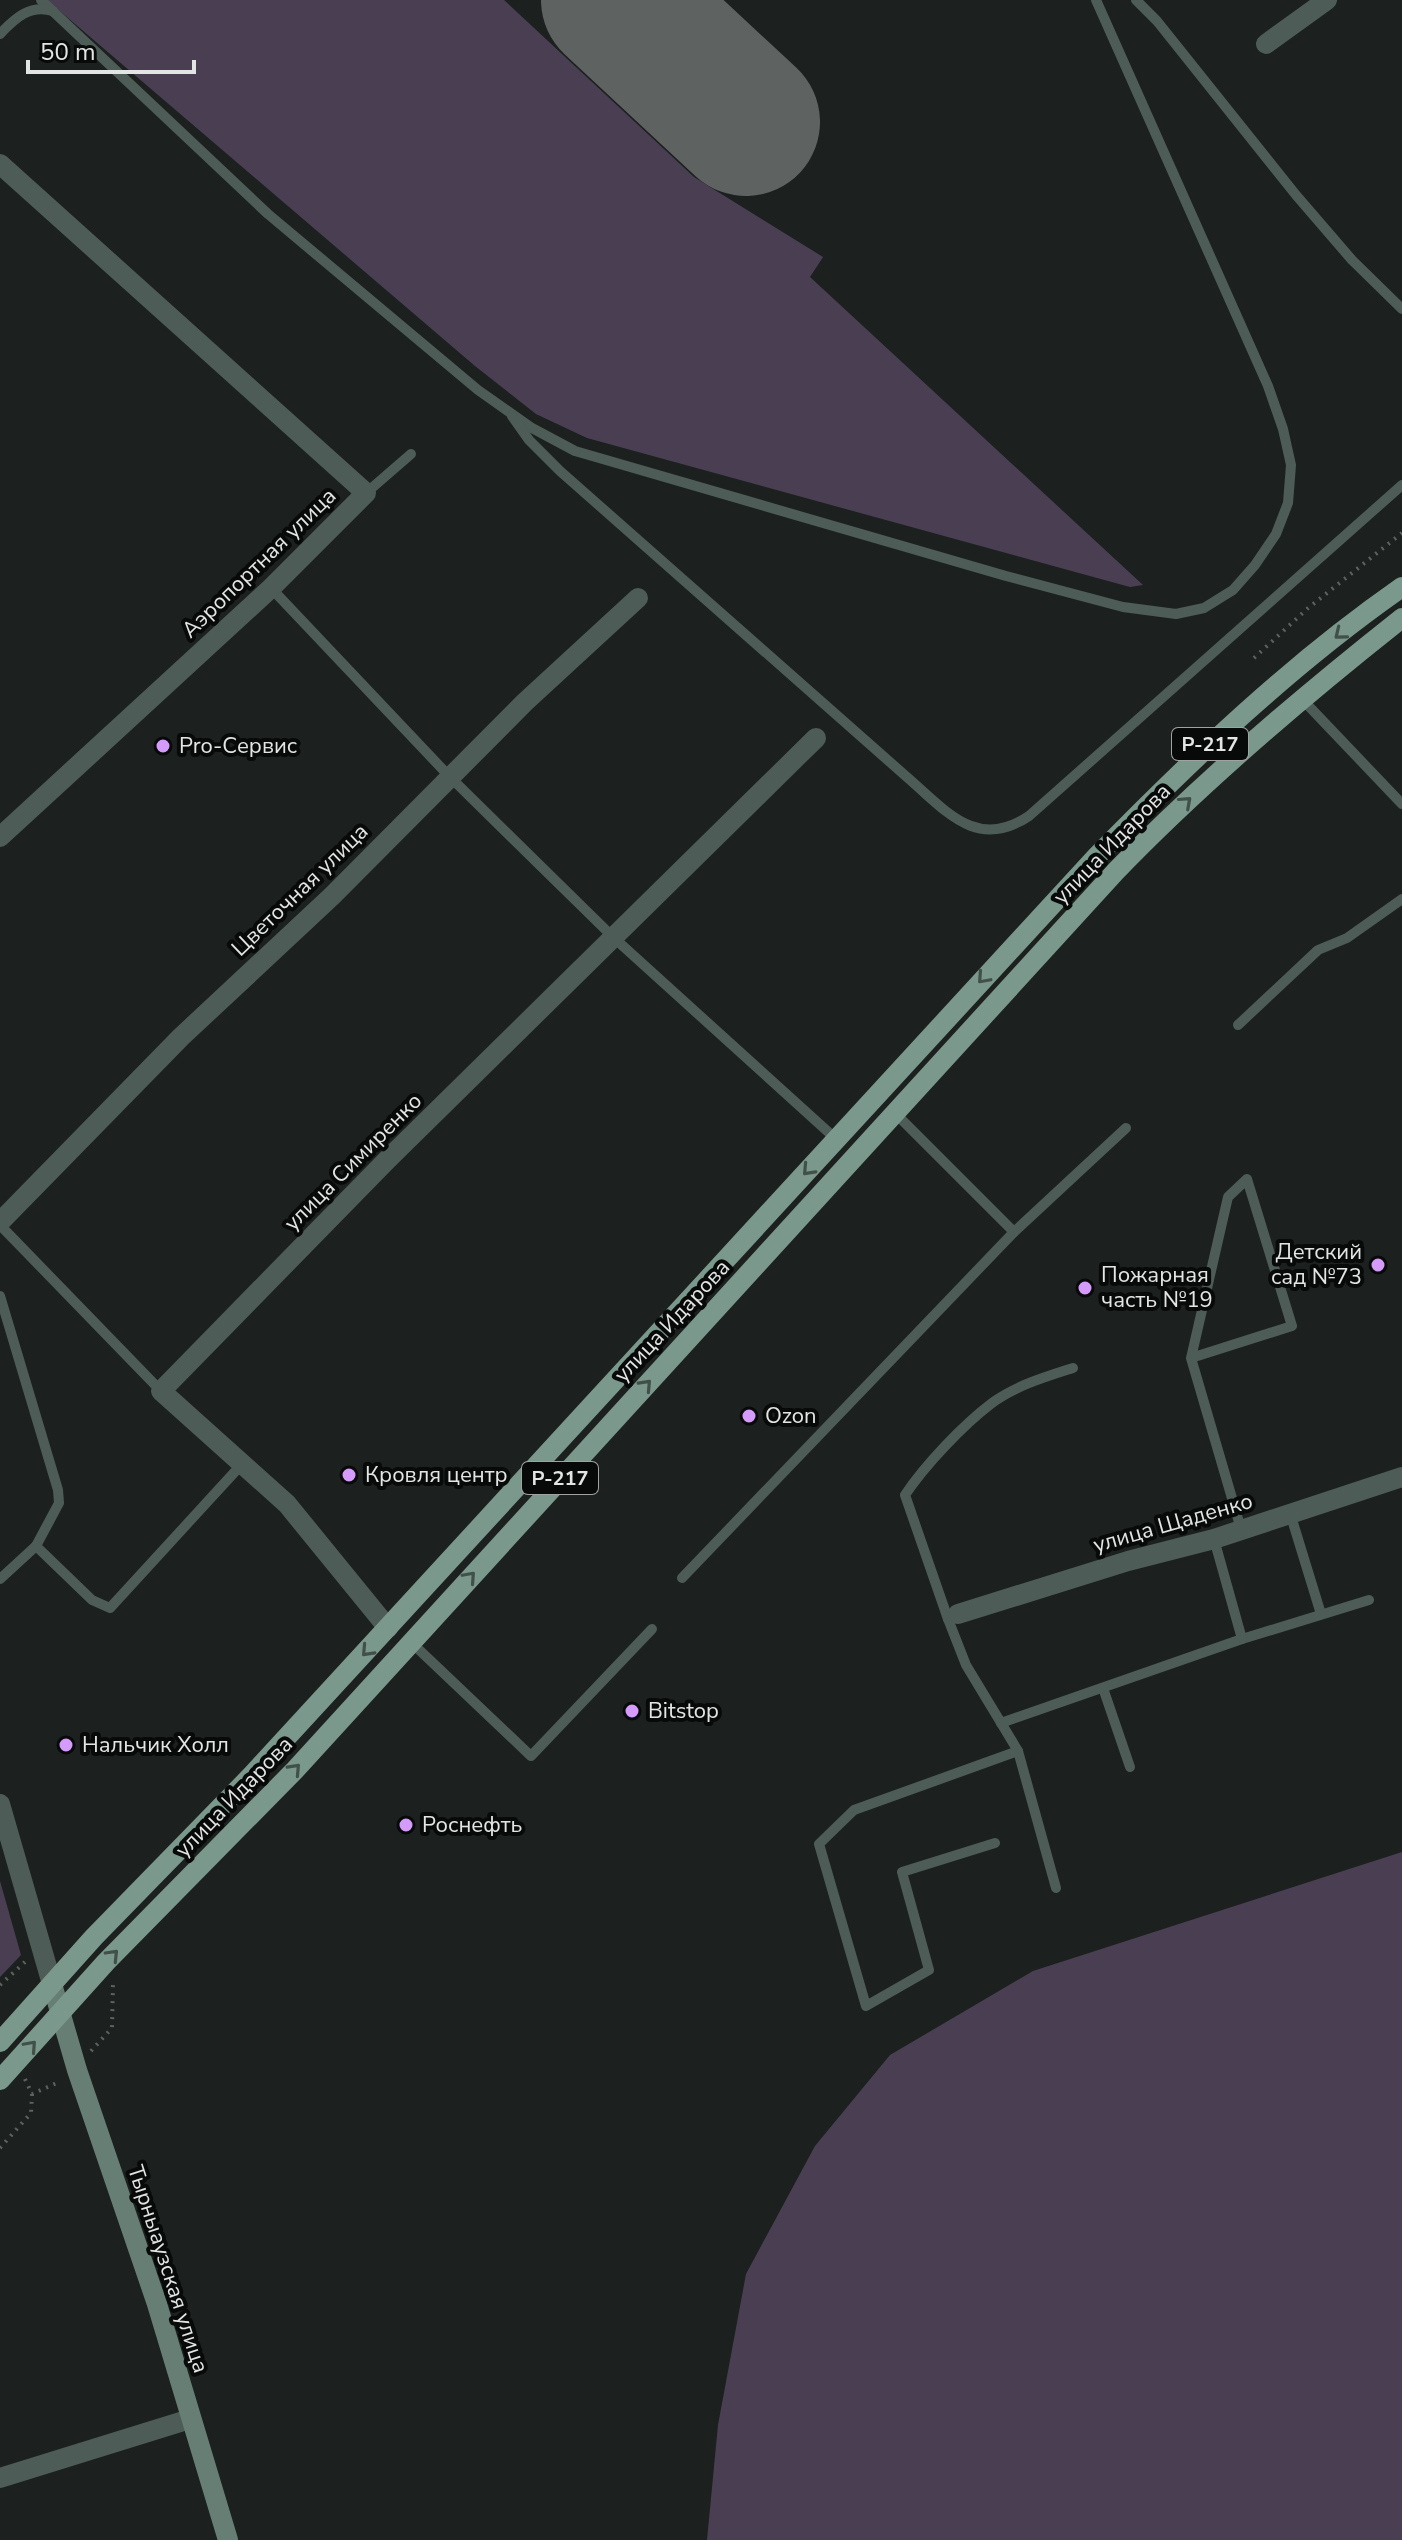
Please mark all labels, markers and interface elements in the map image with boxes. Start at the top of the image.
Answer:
scale bar [28,24,194,74]
text: 50 m [40,36,96,68]
street label: Аэропортная улица [175,481,343,645]
one-way arrow [1335,624,1349,639]
road number: Р-217 [1172,728,1248,760]
place label: Pro-Сервис [179,731,297,761]
marker: Pro-Сервис [154,737,172,755]
street label: улица Идарова [1046,777,1178,911]
one-way arrow [1177,797,1192,811]
street label: Цветочная улица [225,817,375,963]
one-way arrow [977,969,992,983]
street label: улица Симиренко [277,1086,429,1238]
one-way arrow [802,1161,817,1175]
place label: Детский сад №73 [1271,1237,1362,1292]
street label: улица Идарова [607,1253,737,1389]
marker: Детский сад №73 [1369,1256,1387,1274]
place label: Пожарная часть №19 [1101,1260,1213,1315]
marker: Пожарная часть №19 [1076,1279,1094,1297]
one-way arrow [636,1380,651,1394]
place label: Ozon [765,1401,817,1431]
marker: Ozon [740,1407,758,1425]
place label: Кровля центр [365,1460,508,1490]
road number: Р-217 [522,1462,598,1494]
marker: Кровля центр [340,1466,358,1484]
street label: улица Щаденко [1090,1486,1256,1560]
one-way arrow [461,1572,476,1586]
one-way arrow [362,1641,376,1656]
place label: Bitstop [648,1696,719,1726]
marker: Bitstop [623,1702,641,1720]
place label: Нальчик Холл [82,1730,229,1760]
street label: улица Идарова [168,1730,300,1864]
marker: Нальчик Холл [57,1736,75,1754]
one-way arrow [286,1764,300,1778]
place label: Роснефть [422,1810,522,1840]
marker: Роснефть [397,1816,415,1834]
one-way arrow [104,1950,118,1964]
one-way arrow [21,2041,35,2056]
street label: Тырныаузская улица [120,2161,216,2377]

